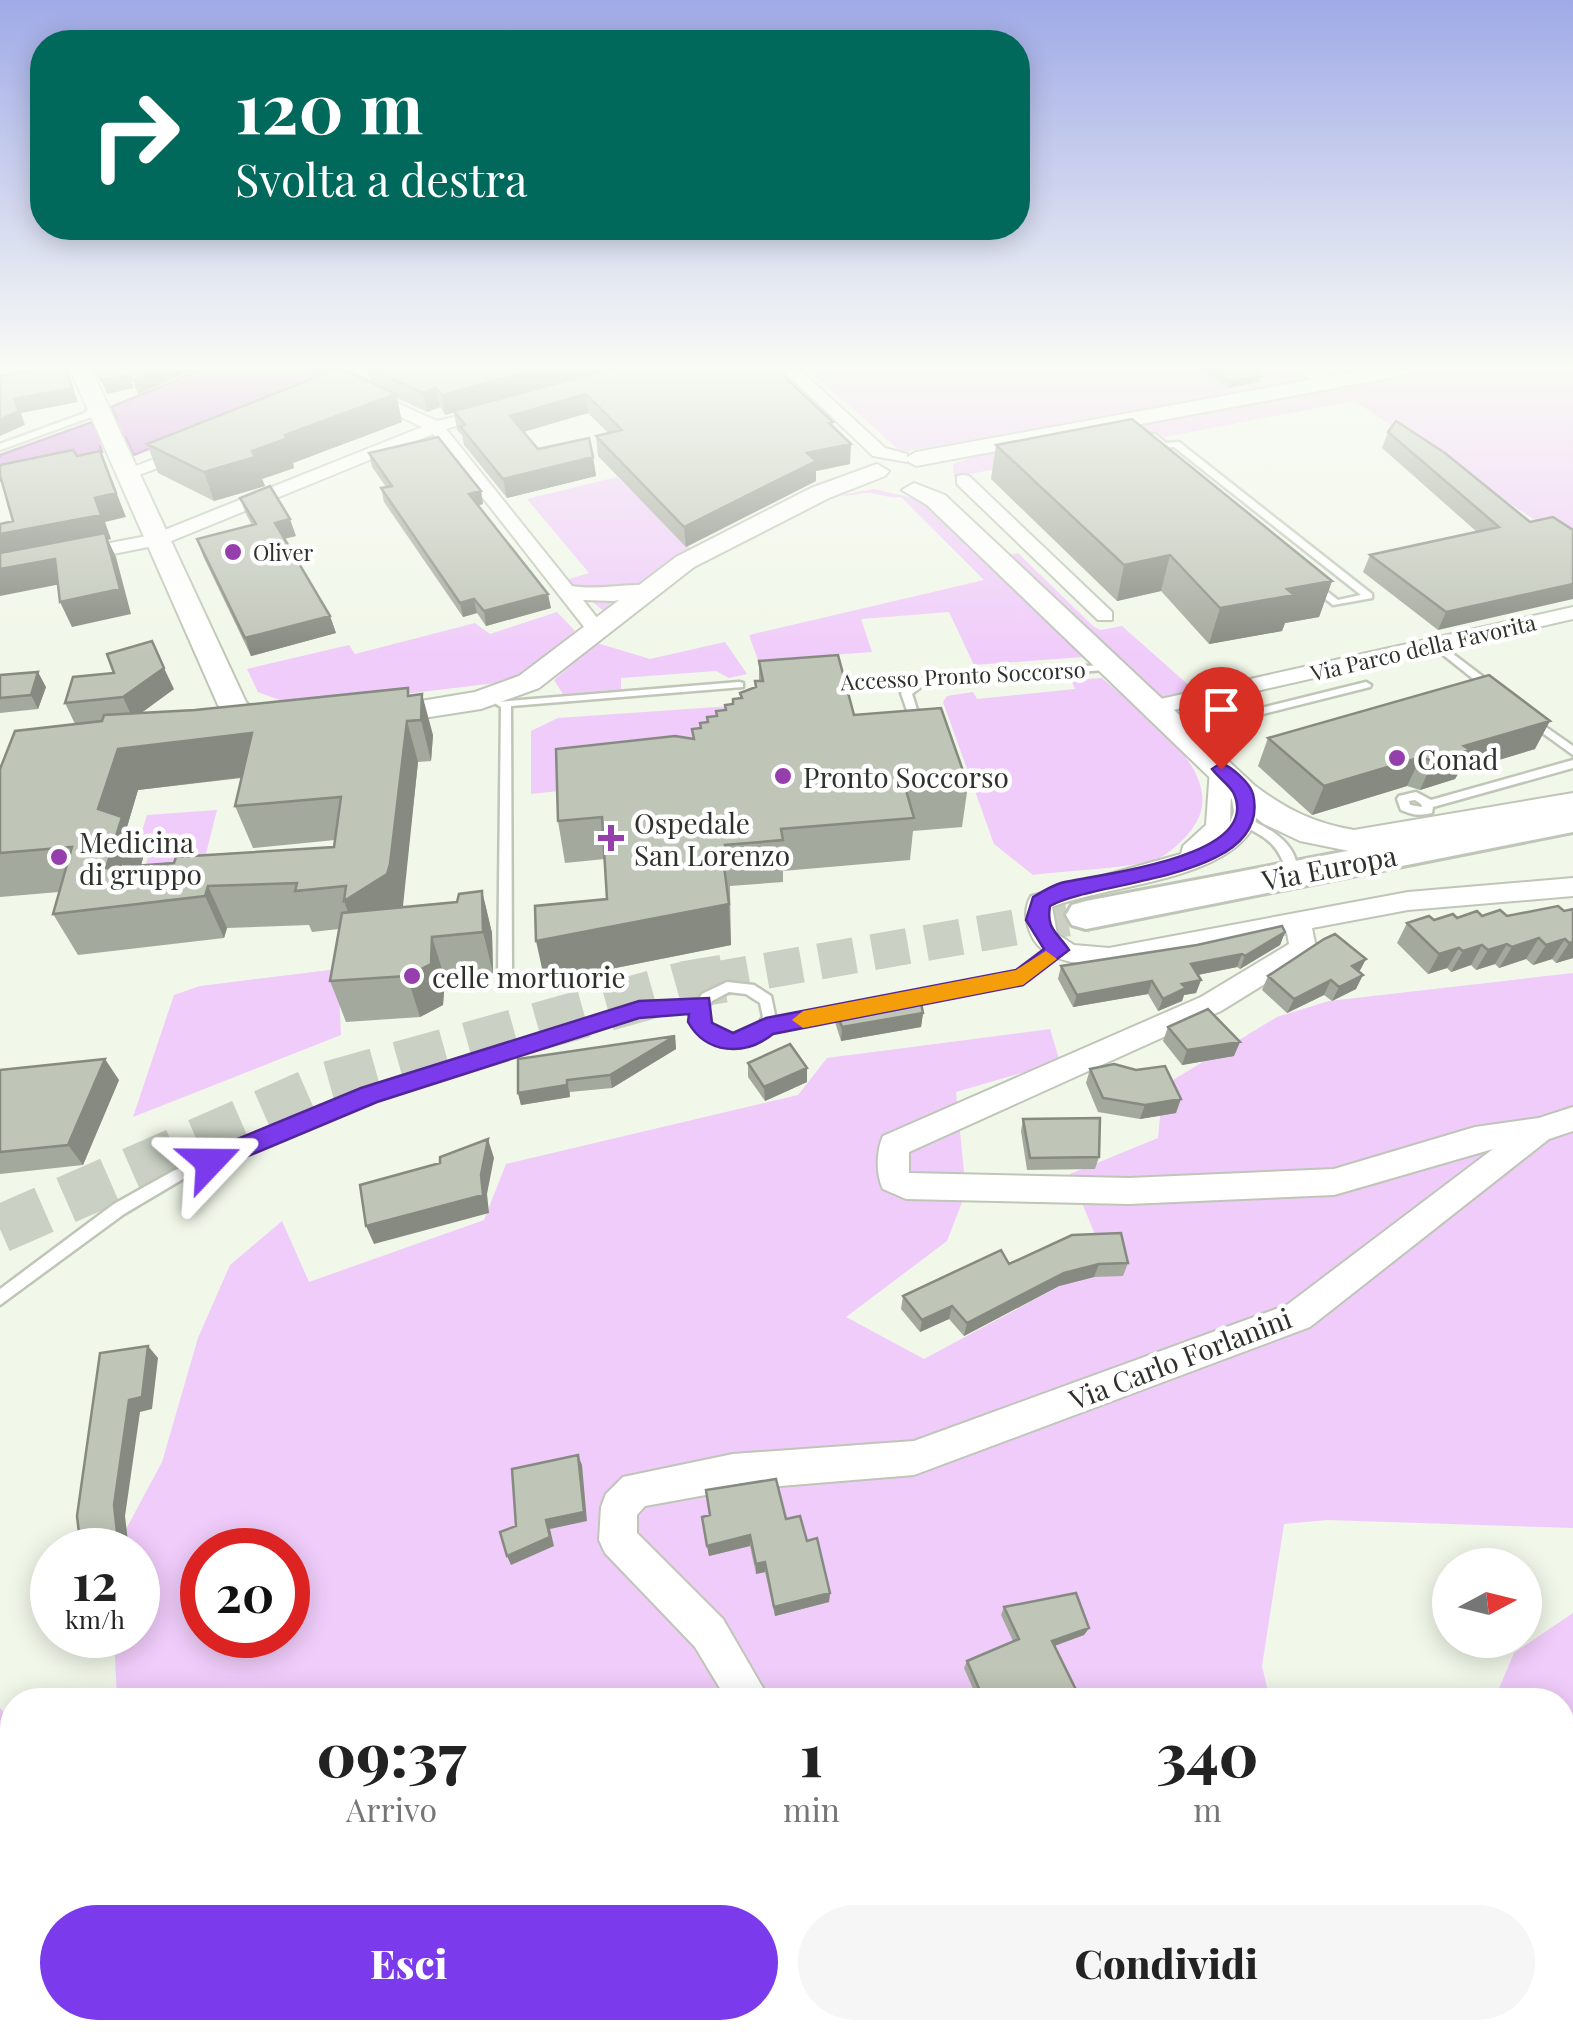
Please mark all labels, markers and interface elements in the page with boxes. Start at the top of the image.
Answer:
text: 120 m [235,58,423,152]
icon: right [70,70,200,200]
text: Svolta a destra [235,148,527,208]
place label: Oliver [253,537,314,567]
marker: Oliver [222,541,244,563]
street label: Via Parco della Favorita [1306,606,1539,688]
street label: Accesso Pronto Soccorso [839,654,1086,696]
pin [1179,667,1264,770]
icon: arrive [1194,682,1249,737]
place label: Conad [1417,740,1499,777]
marker: Conad [1386,747,1408,769]
place label: Pronto Soccorso [803,758,1009,795]
marker: Pronto Soccorso [772,765,794,787]
place label: Ospedale San Lorenzo [634,804,790,873]
place label: Medicina di gruppo [79,823,202,892]
marker: Ospedale San Lorenzo [598,825,624,851]
street label: Via Europa [1258,836,1400,898]
marker: Medicina di gruppo [48,846,70,868]
place label: celle mortuorie [432,958,626,995]
marker: celle mortuorie [401,965,423,987]
position arrow [158,1110,262,1214]
street label: Via Carlo Forlanini [1063,1299,1296,1418]
speed limit sign: 20 [180,1528,310,1658]
text: 12 [72,1547,118,1614]
north arrow [1432,1548,1542,1658]
map controls [1432,1548,1542,1658]
text: km/h [65,1602,125,1635]
text: 09:37 [317,1712,466,1792]
text: 1 [800,1712,823,1792]
text: 340 [1156,1712,1258,1792]
text: Arrivo [346,1787,437,1830]
text: min [783,1787,840,1830]
text: m [1193,1787,1222,1830]
button: Esci [40,1905,778,2020]
button: Condividi [798,1905,1535,2020]

